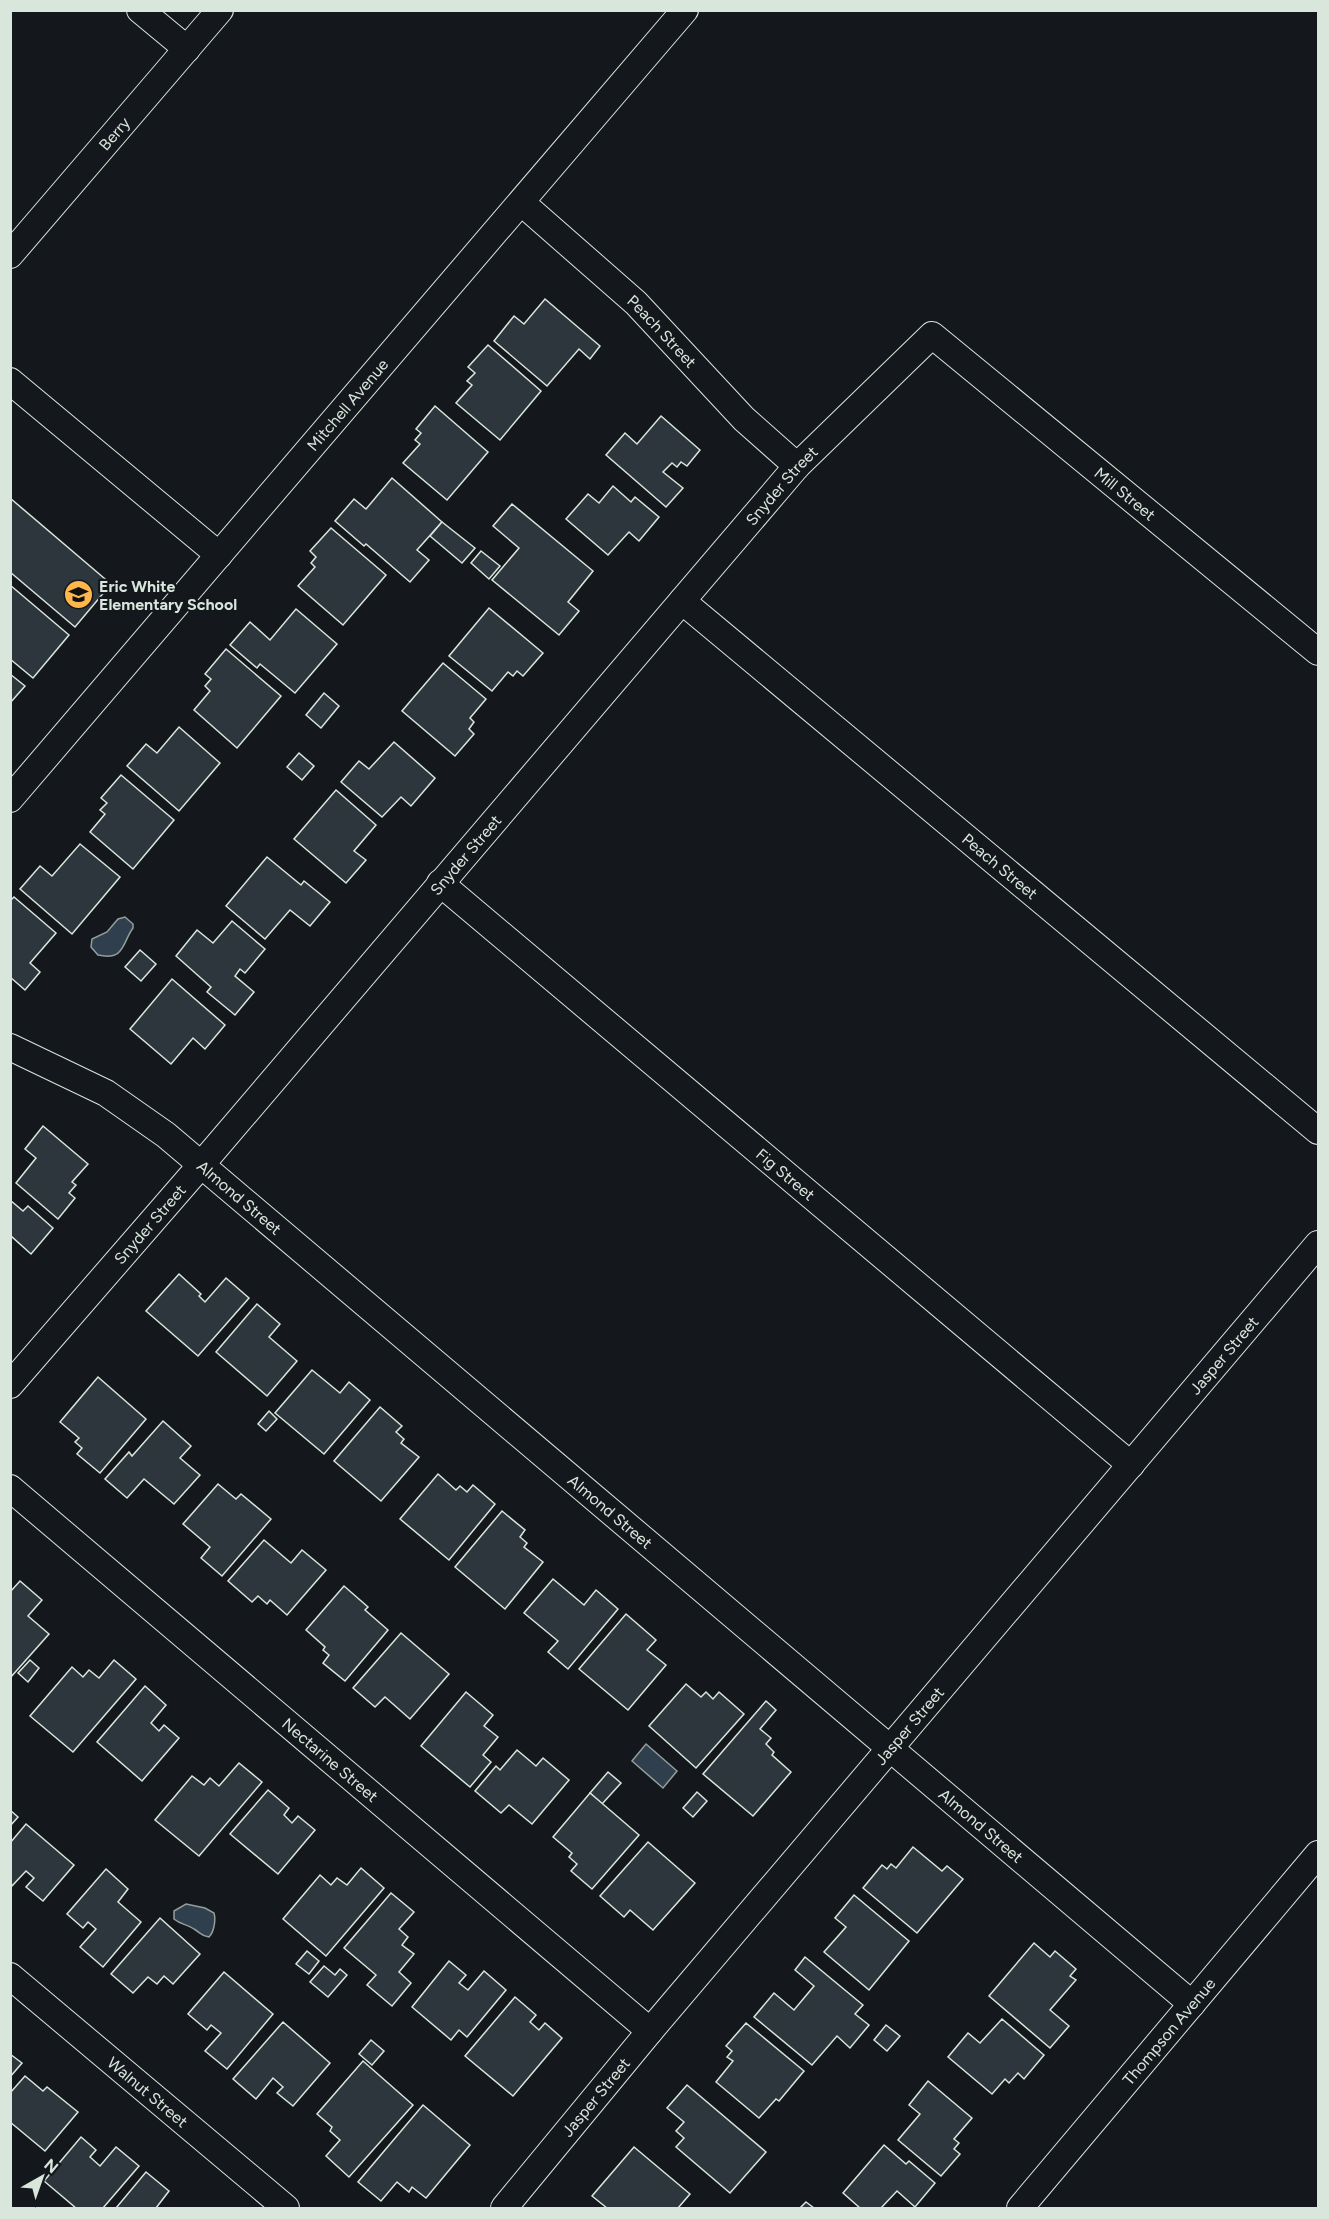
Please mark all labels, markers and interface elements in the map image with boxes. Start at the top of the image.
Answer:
street label: Berry [95,113,134,154]
street label: Peach Street [623,291,700,372]
street label: Mitchell Avenue [303,355,392,455]
street label: Snyder Street [742,442,822,529]
street label: Mill Street [1091,463,1159,525]
place label: Eric White Elementary School [99,577,237,614]
school or university icon: Eric White Elementary School [62,579,94,611]
street label: Snyder Street [426,811,505,899]
street label: Peach Street [958,830,1041,903]
street label: Fig Street [752,1145,819,1205]
street label: Almond Street [193,1157,285,1239]
street label: Snyder Street [110,1181,190,1268]
street label: Jasper Street [1186,1313,1263,1398]
street label: Almond Street [564,1471,656,1553]
street label: Jasper Street [871,1683,948,1769]
street label: Nectarine Street [278,1714,382,1806]
street label: Almond Street [935,1785,1027,1867]
street label: Thompson Avenue [1119,1974,1220,2089]
street label: Walnut Street [103,2053,192,2131]
street label: Jasper Street [558,2054,634,2140]
north arrow [12,2147,72,2207]
text: N [40,2155,62,2177]

